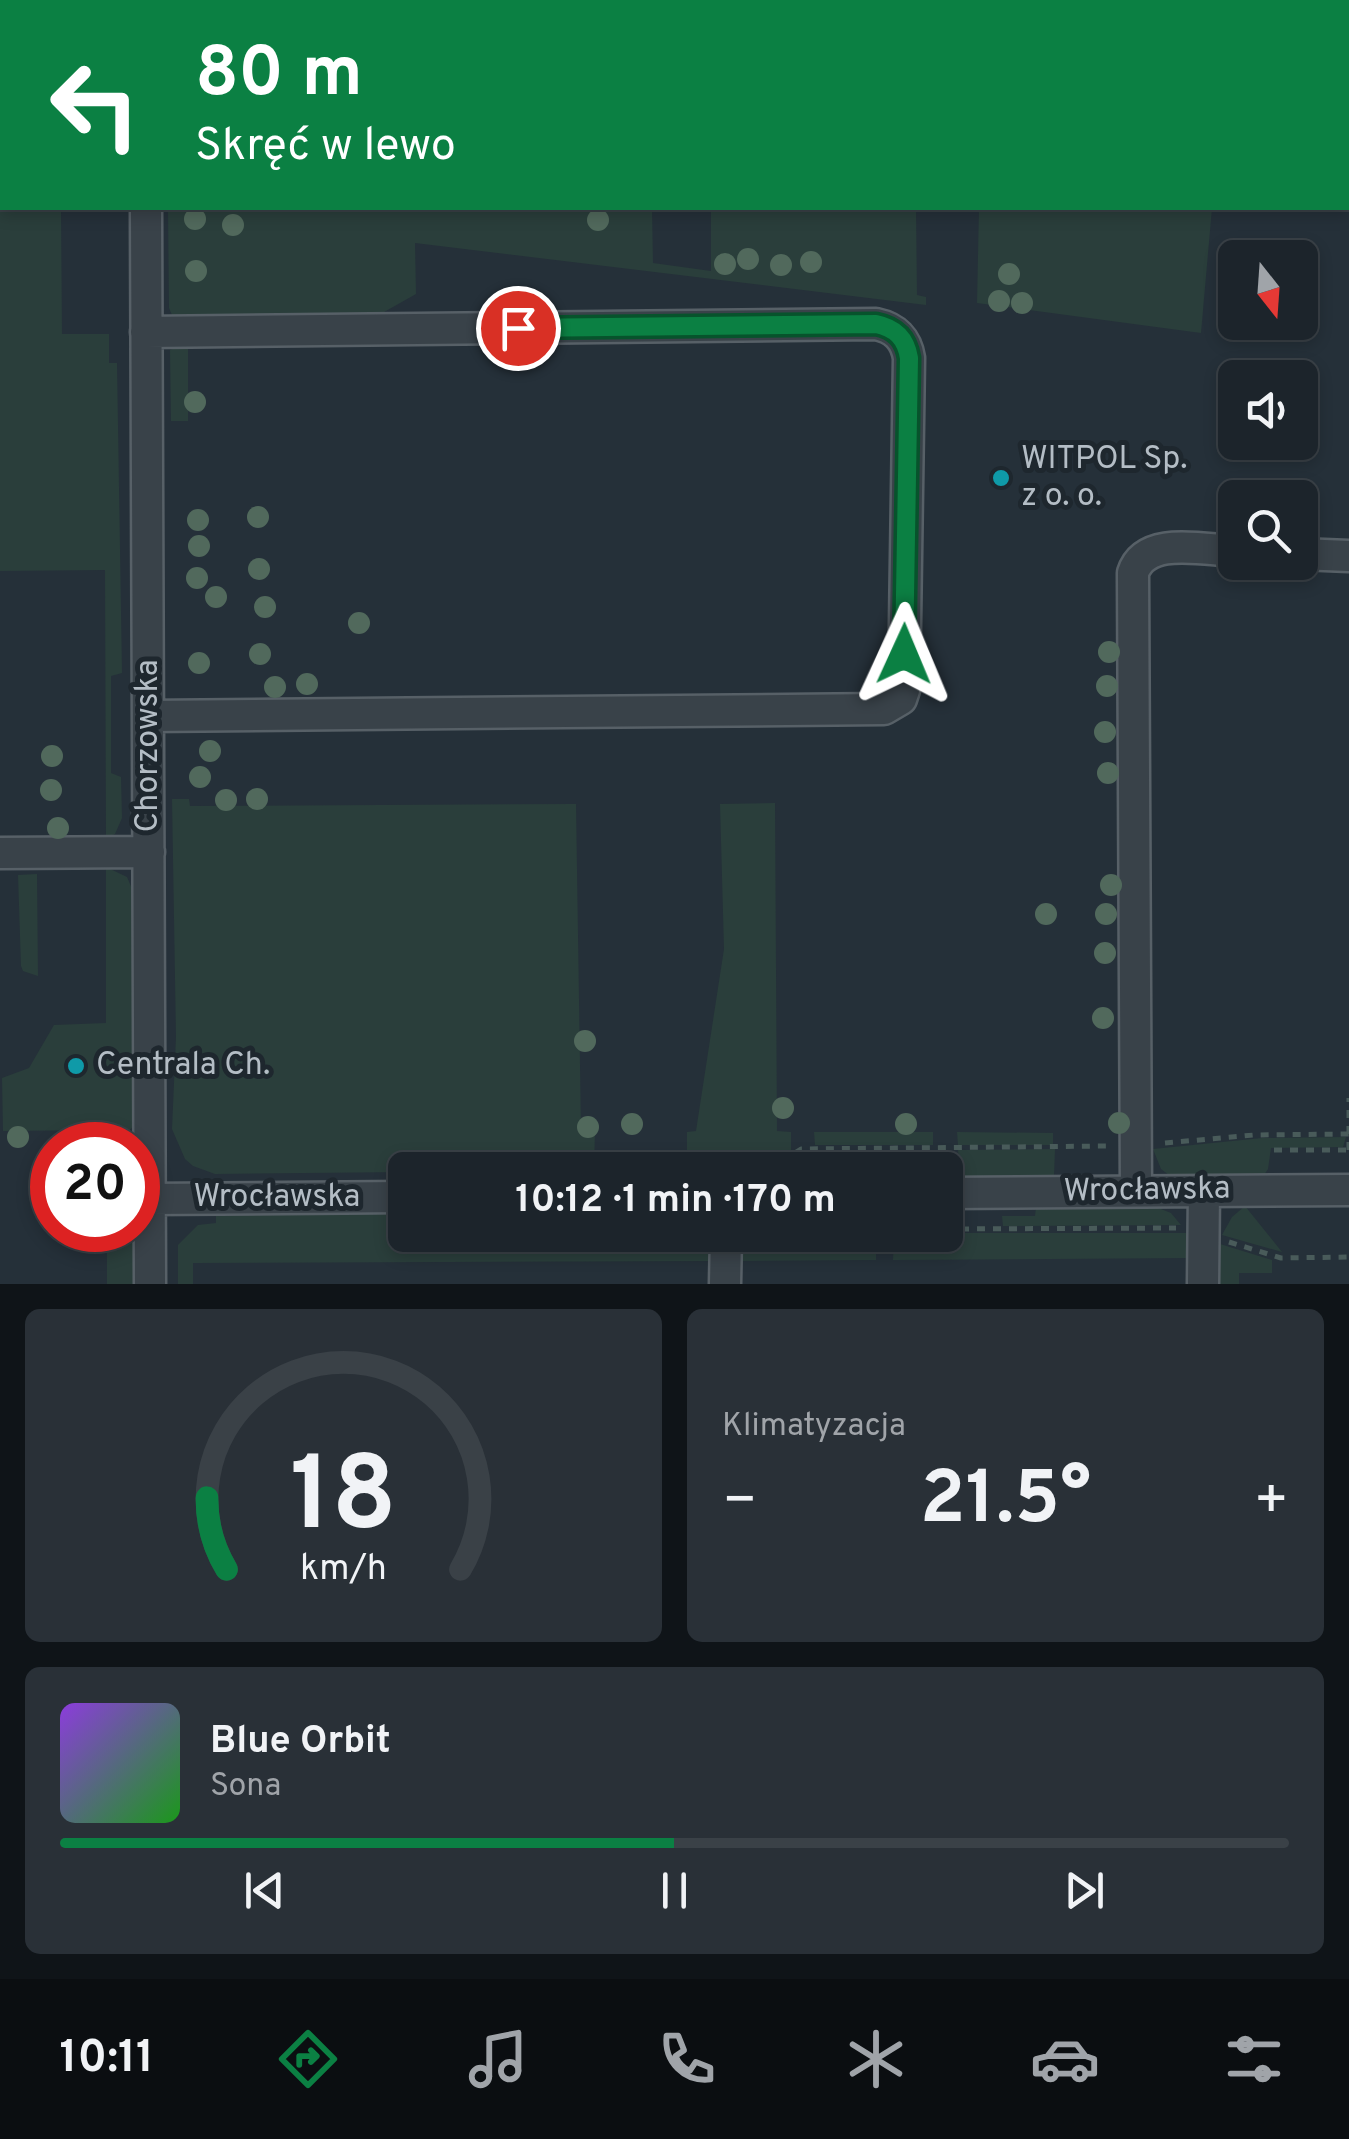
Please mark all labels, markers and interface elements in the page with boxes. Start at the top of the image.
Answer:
text: 80 m [195,32,363,121]
icon: left [30,40,160,170]
text: Skręć w lewo [195,119,456,176]
north arrow [1218,240,1318,340]
map controls [1218,240,1318,580]
pin [476,286,561,371]
icon: arrive [491,301,546,356]
button: sound [1218,360,1318,460]
place label: WITPOL Sp. z o. o. [1021,440,1187,517]
marker: WITPOL Sp. z o. o. [990,467,1012,489]
button: search [1218,480,1318,580]
position arrow [852,602,956,706]
street label: Chorzowska [129,659,169,833]
place label: Centrala Ch. [96,1046,270,1086]
marker: Centrala Ch. [65,1055,87,1077]
speed limit sign: 20 [30,1122,160,1252]
street label: Wrocławska [1063,1170,1231,1212]
text: 10:12 · 1 min · 170 m [515,1177,836,1226]
street label: Wrocławska [194,1178,360,1218]
text: Klimatyzacja [722,1407,906,1447]
text: 18 [290,1435,397,1567]
text: 21.5° [920,1455,1091,1550]
text: − [722,1468,757,1538]
text: + [1254,1468,1289,1538]
text: km/h [300,1547,387,1593]
text: Blue Orbit [210,1718,391,1767]
text: Sona [210,1767,281,1807]
icon: previous [237,1863,292,1918]
icon: pause [647,1863,702,1918]
icon: next [1057,1863,1112,1918]
icon: directions [273,2024,343,2094]
icon: music [463,2024,533,2094]
icon: phone [652,2024,722,2094]
icon: climate [841,2024,911,2094]
icon: car [1030,2024,1100,2094]
icon: filters [1219,2024,1289,2094]
text: 10:11 [60,2031,154,2088]

